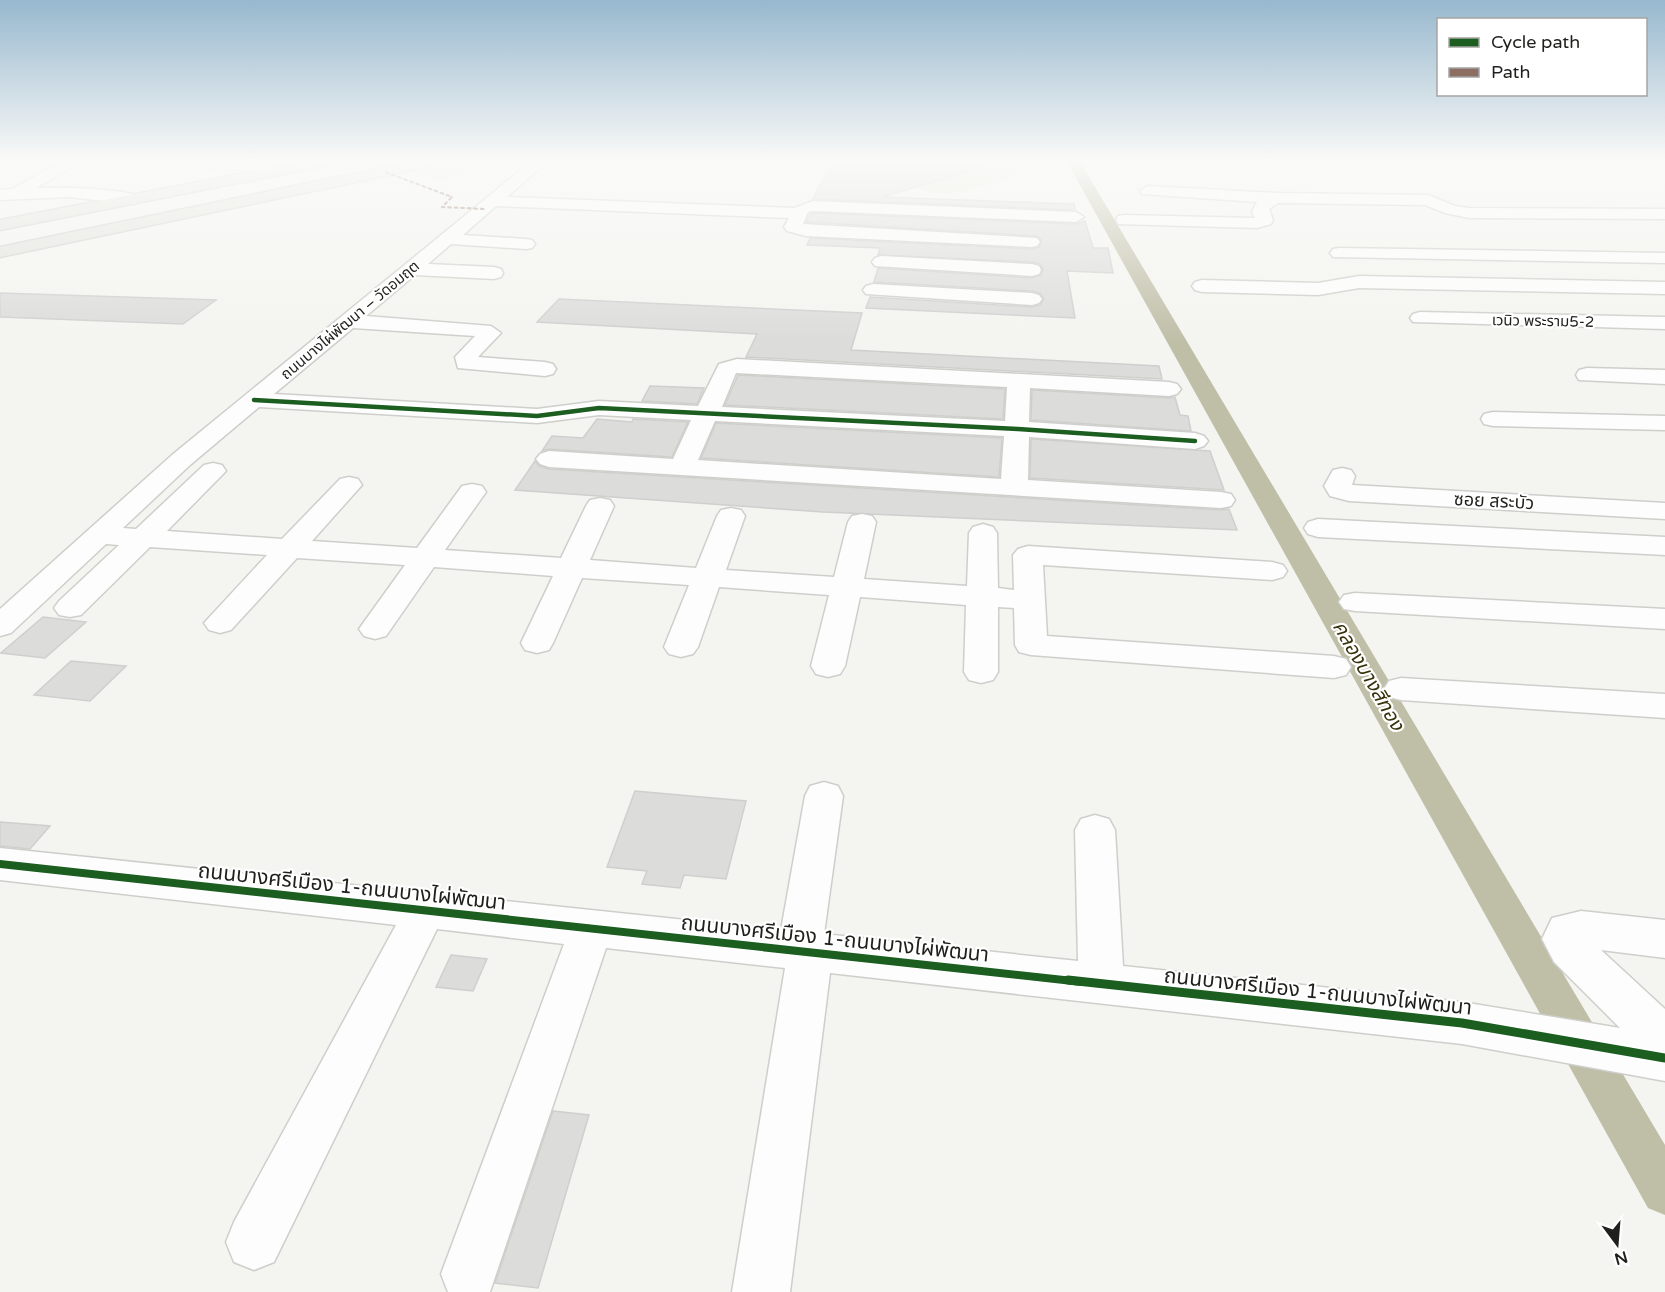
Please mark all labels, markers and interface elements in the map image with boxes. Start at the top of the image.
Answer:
legend [1437,18,1647,96]
text: Cycle path [1491,31,1580,53]
text: Path [1491,61,1530,83]
street label: ถนนบางไผ่พัฒนา – วัดอมฤต [277,257,423,383]
street label: เวนิว พระราม5-2 [1492,311,1594,331]
street label: ซอย สระบัว [1453,488,1535,514]
water label: คลองบางสีทอง [1327,617,1410,736]
street label: ถนนบางศรีเมือง 1-ถนนบางไผ่พัฒนา [197,858,507,916]
street label: ถนนบางศรีเมือง 1-ถนนบางไผ่พัฒนา [680,910,990,968]
street label: ถนนบางศรีเมือง 1-ถนนบางไผ่พัฒนา [1163,963,1473,1021]
north arrow [1587,1214,1647,1274]
text: N [1612,1246,1630,1269]

